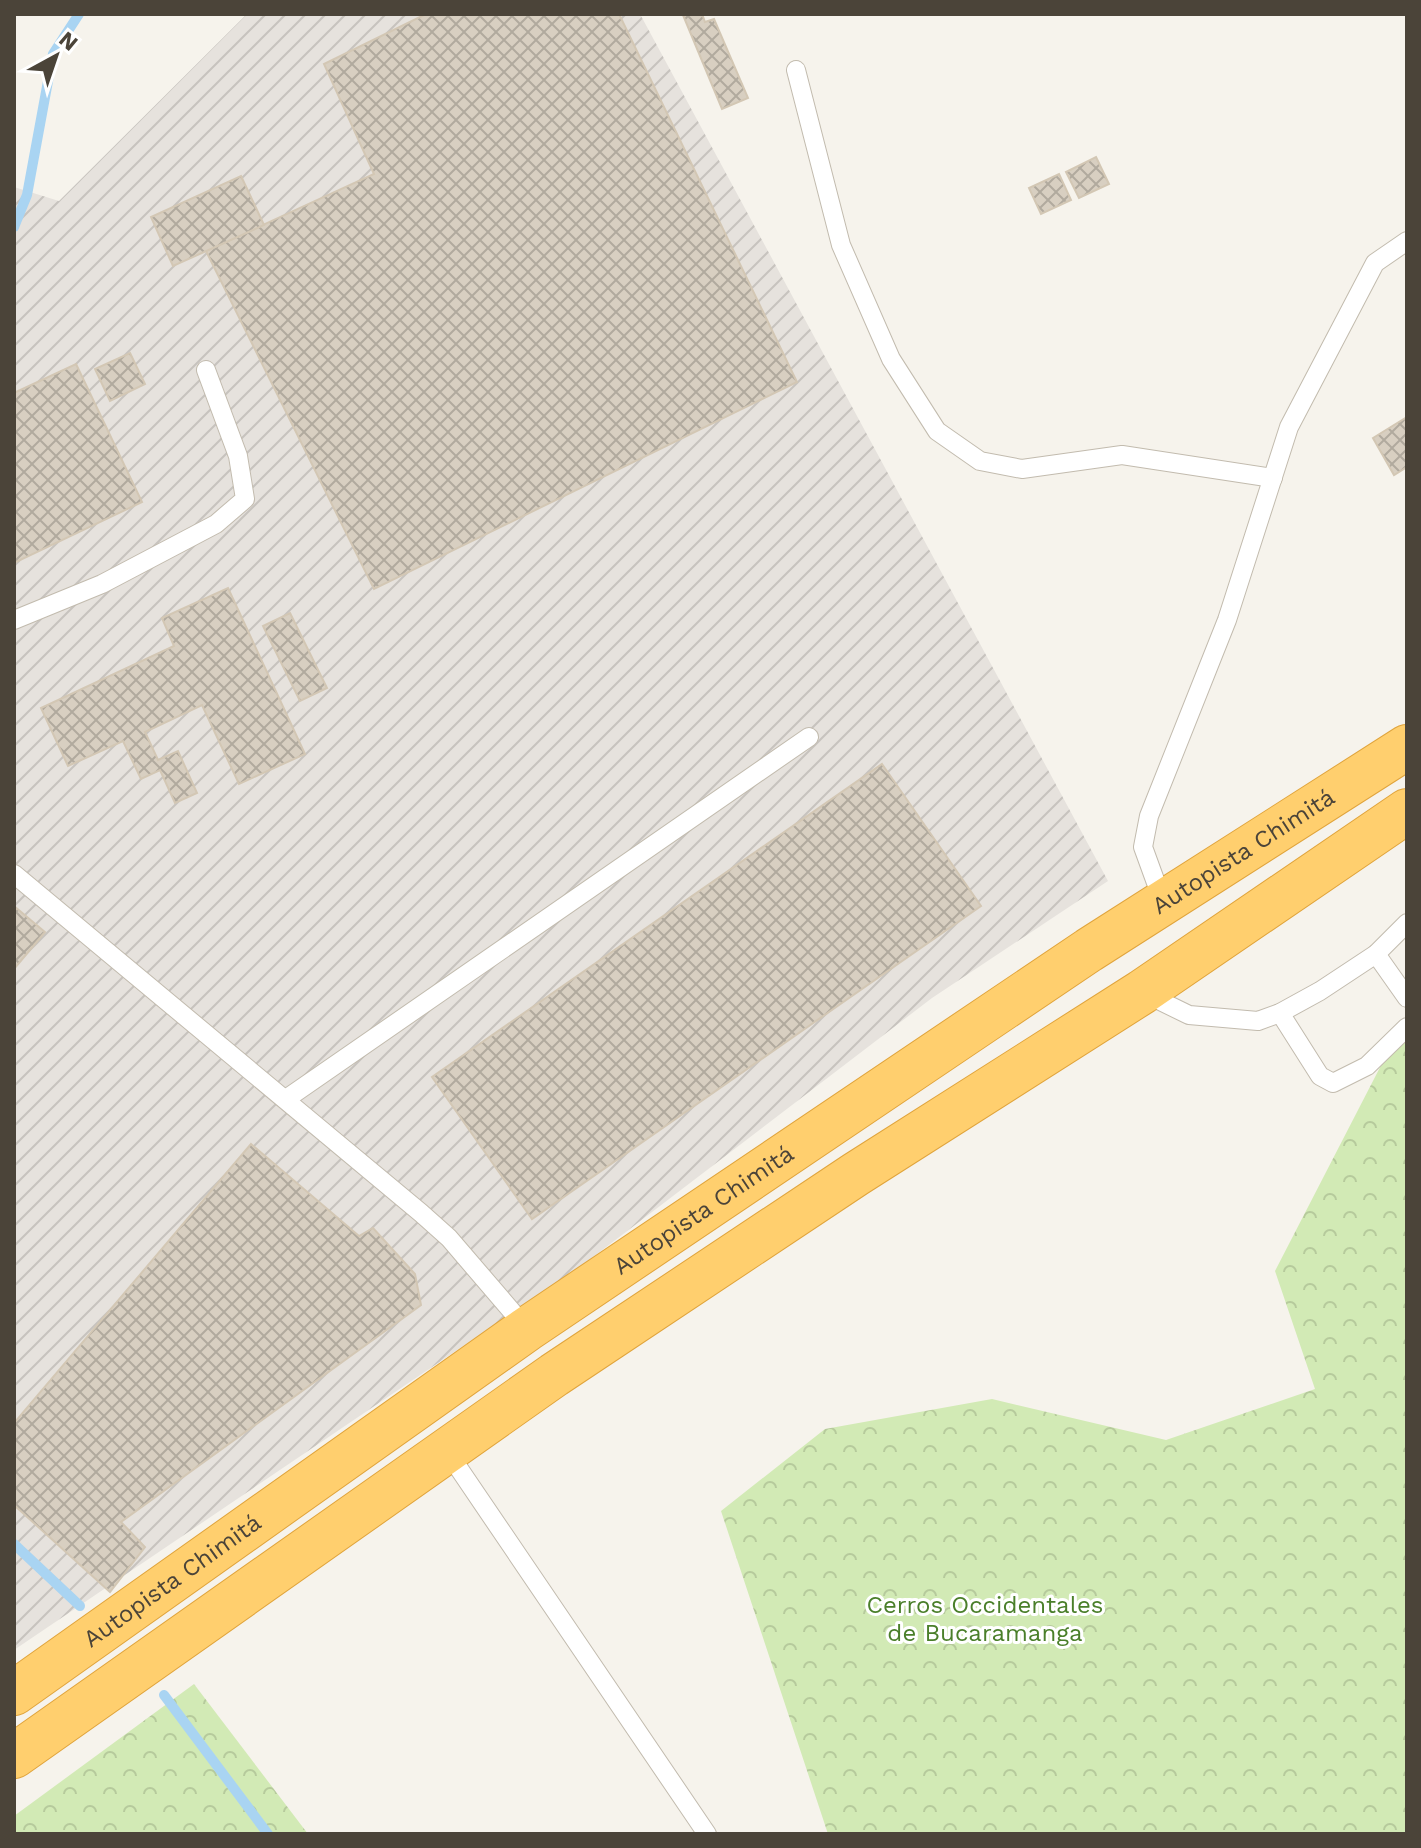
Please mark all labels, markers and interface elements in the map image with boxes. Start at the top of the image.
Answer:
north arrow [16,16,96,96]
text: N [54,26,83,56]
street label: Autopista Chimitá [1147,783,1340,920]
street label: Autopista Chimitá [608,1139,799,1280]
street label: Autopista Chimitá [78,1508,266,1653]
park label: Cerros Occidentales de Bucaramanga [866,1591,1104,1647]

